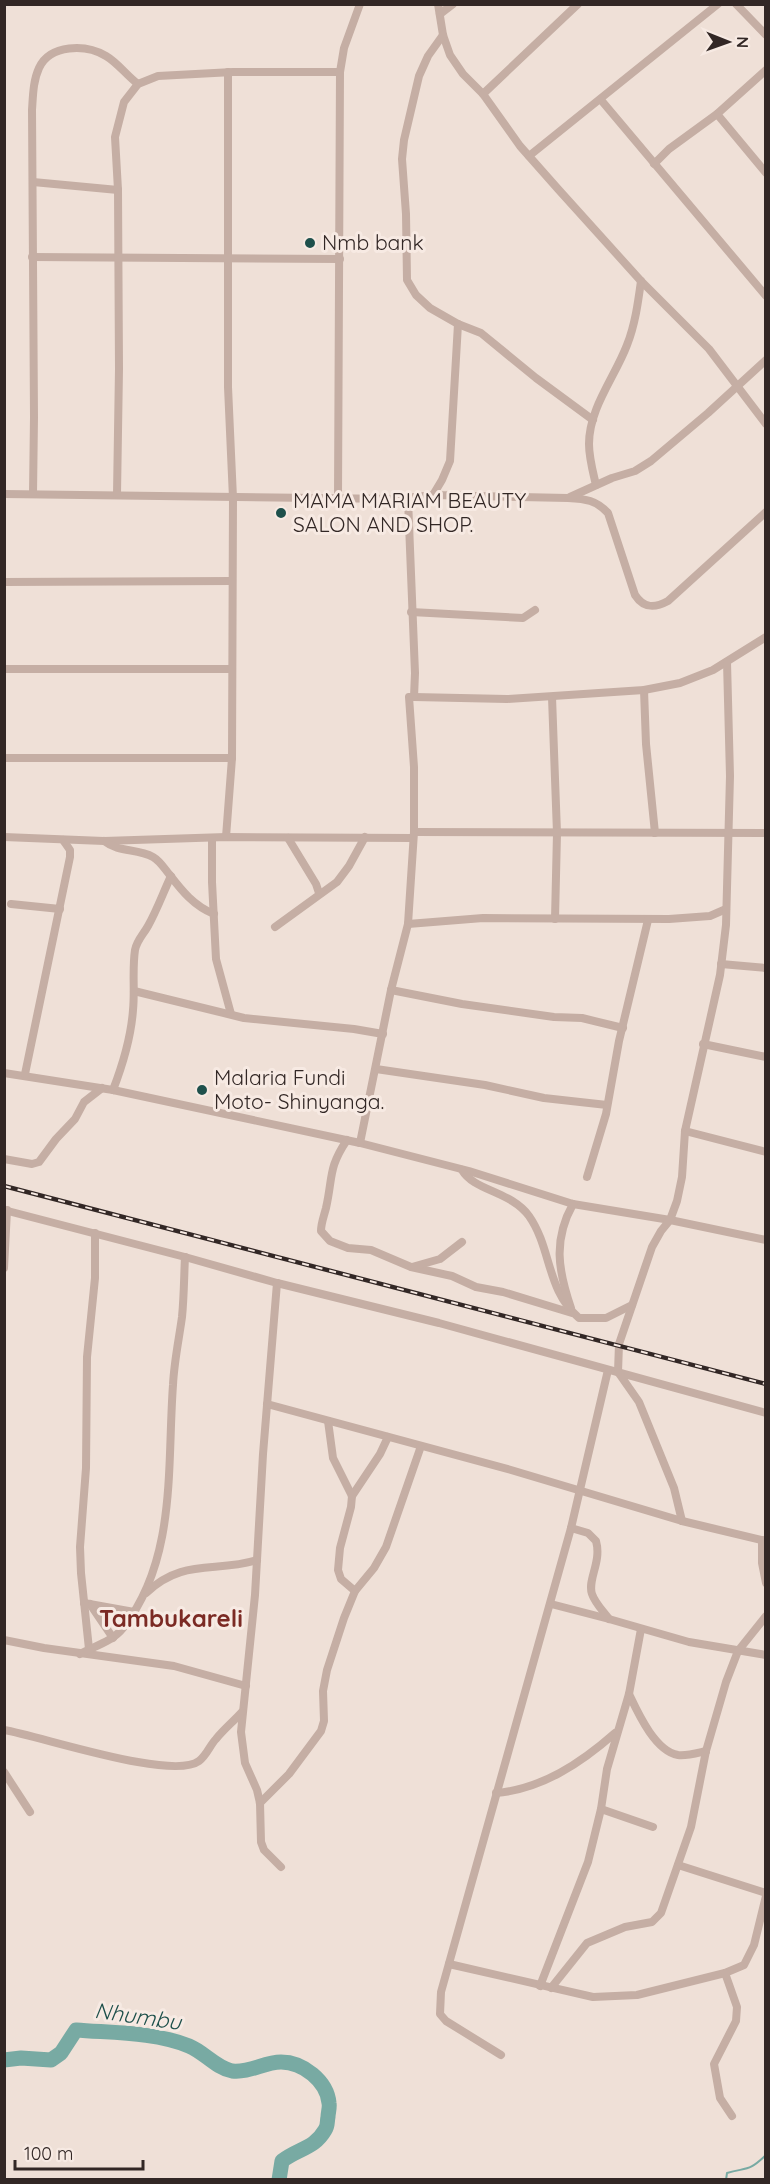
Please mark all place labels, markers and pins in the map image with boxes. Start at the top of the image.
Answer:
place label: Nmb bank [322,229,424,255]
marker: Nmb bank [303,236,317,250]
place label: MAMA MARIAM BEAUTY SALON AND SHOP. [293,487,526,537]
marker: MAMA MARIAM BEAUTY SALON AND SHOP. [274,506,288,520]
place label: Malaria Fundi Moto- Shinyanga. [214,1064,384,1114]
marker: Malaria Fundi Moto- Shinyanga. [195,1083,209,1097]

